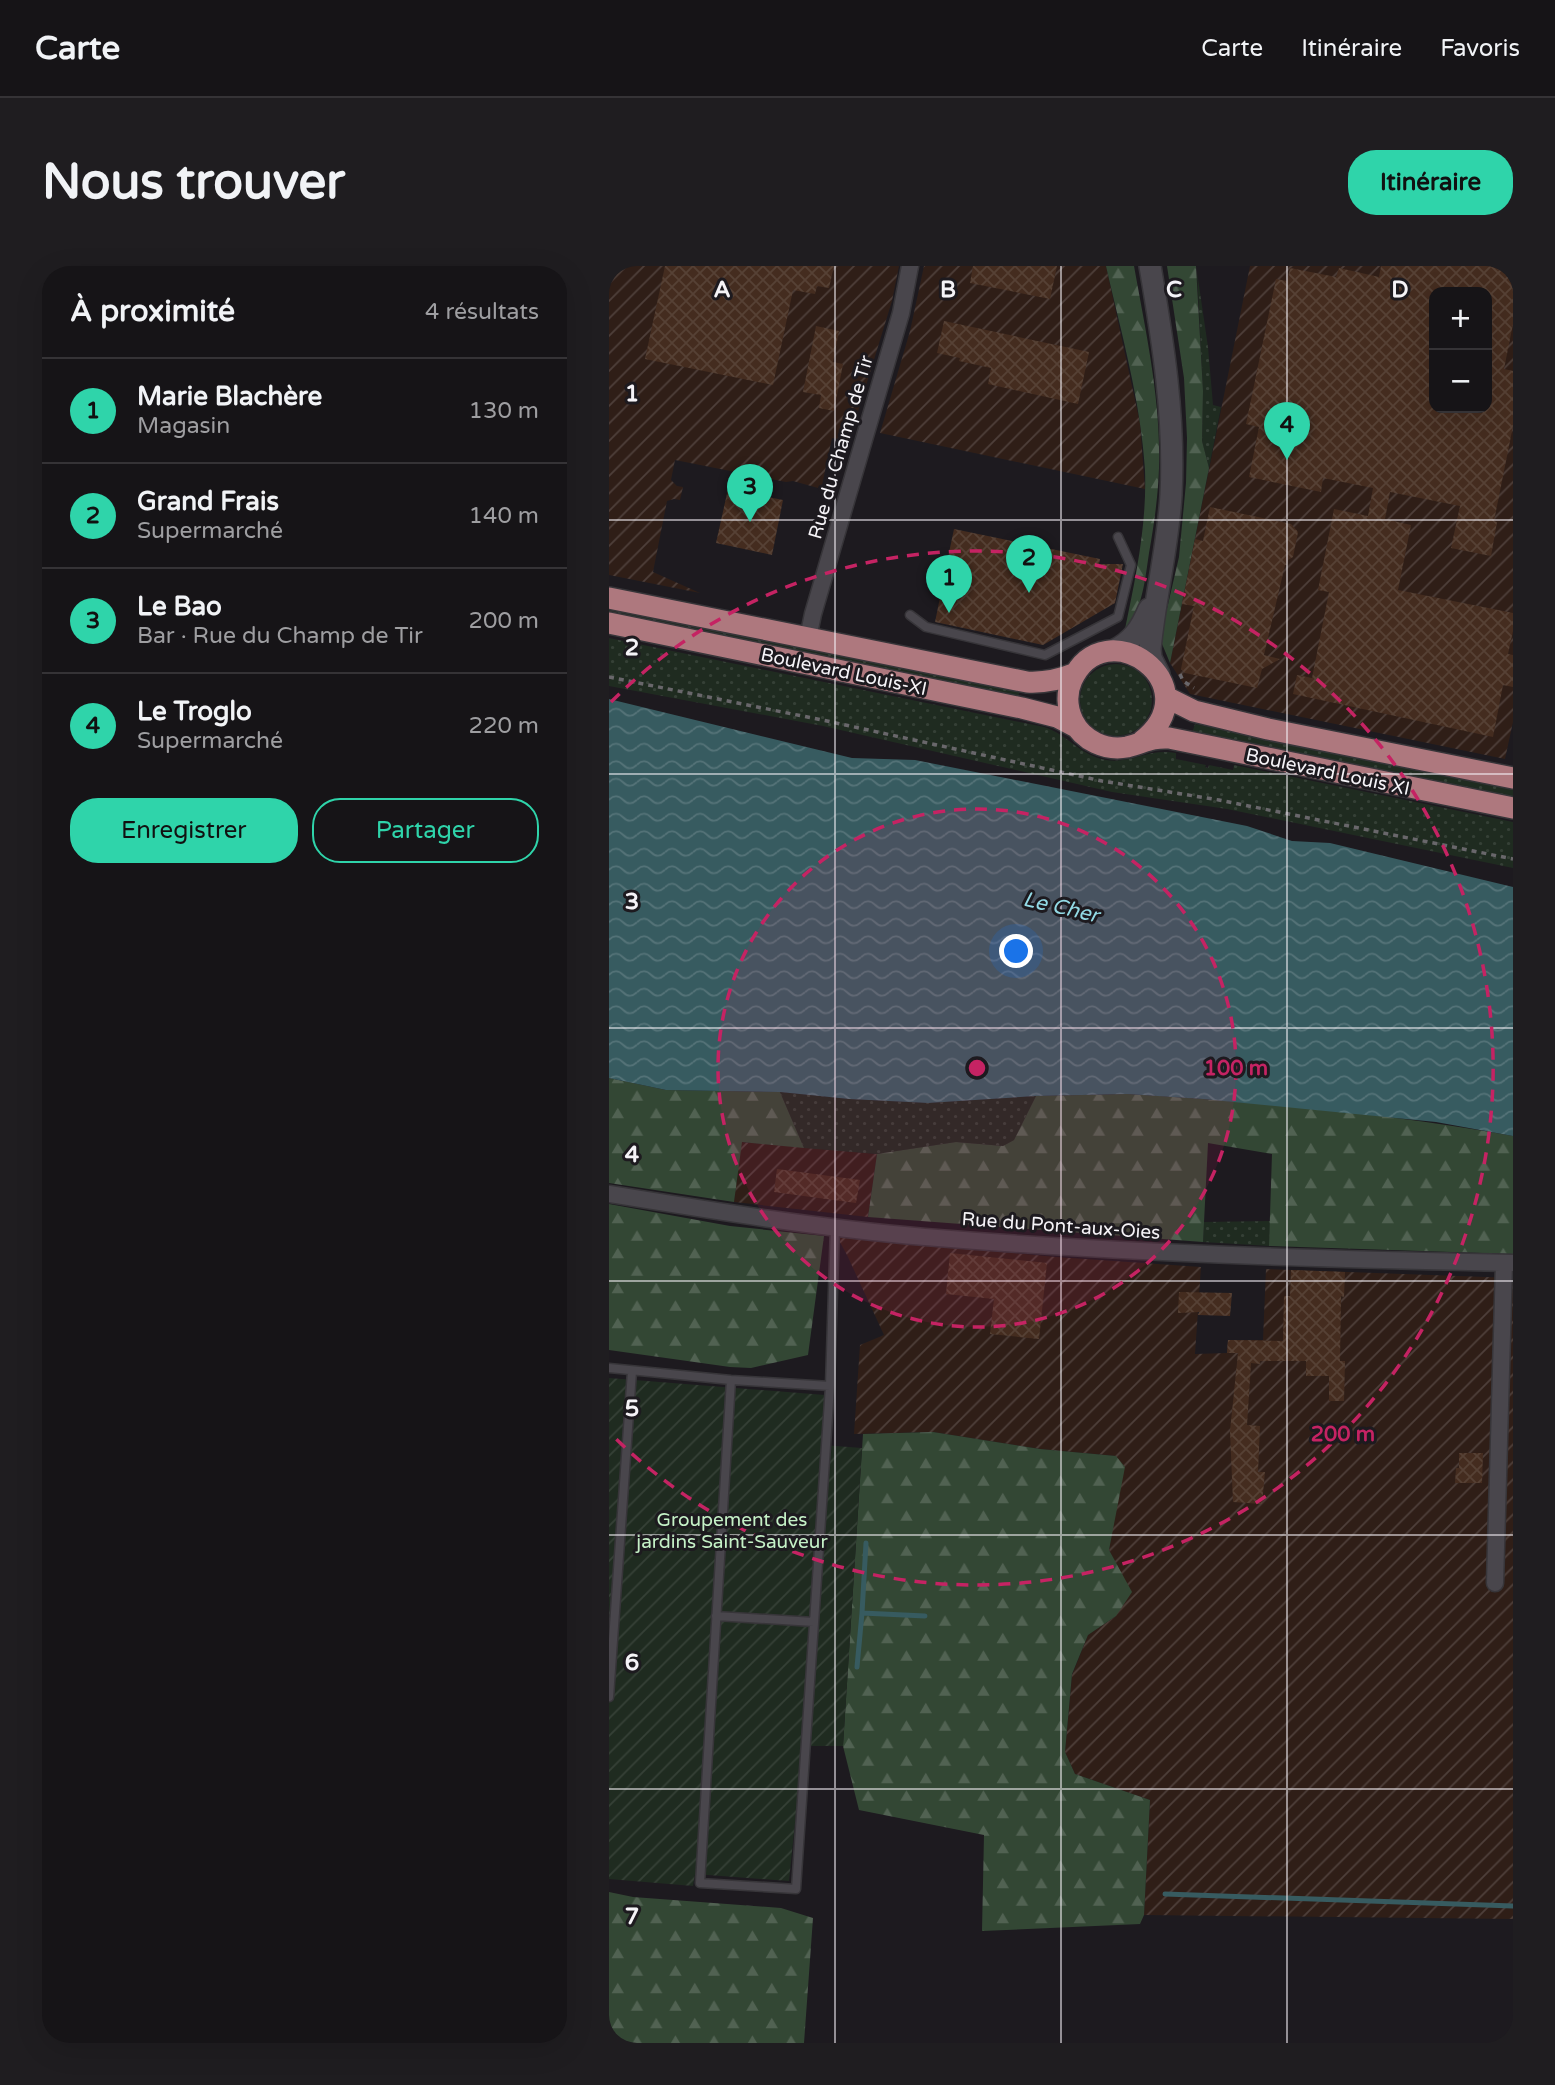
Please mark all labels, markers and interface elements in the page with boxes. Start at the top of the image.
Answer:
text: Carte [35,29,120,68]
text: Carte [1201,34,1263,63]
text: Itinéraire [1301,34,1402,63]
text: Favoris [1440,34,1520,63]
button: Itinéraire [1348,150,1513,215]
text: Nous trouver [42,153,345,212]
text: A [713,276,731,304]
text: B [940,276,956,304]
text: C [1166,276,1182,304]
text: D [1391,276,1409,304]
map controls [1429,287,1492,413]
button: + [1429,287,1492,350]
text: À proximité [70,293,235,330]
text: 4 résultats [425,298,539,326]
button: − [1429,350,1492,413]
street label: Rue du Champ de Tir [804,352,878,542]
text: 1 [625,380,639,408]
text: Marie Blachère [137,381,322,412]
text: 1 [86,397,100,425]
text: 130 m [469,397,539,425]
pin: 4 [1264,402,1310,460]
text: Magasin [137,412,230,440]
pin: 3 [727,464,773,522]
text: Grand Frais [137,486,279,517]
text: 2 [86,502,100,530]
text: 140 m [469,502,539,530]
text: Supermarché [137,517,283,545]
pin: 2 [1006,535,1052,593]
pin: 1 [926,555,972,613]
text: Le Bao [137,591,222,622]
text: 3 [86,607,100,635]
text: 200 m [469,607,539,635]
text: Bar · Rue du Champ de Tir [137,622,423,650]
text: 2 [625,634,639,662]
street label: Boulevard Louis-XI [759,644,929,700]
text: Le Troglo [137,696,252,727]
text: 4 [86,712,100,740]
text: 220 m [469,712,539,740]
text: Supermarché [137,727,283,755]
street label: Boulevard Louis XI [1244,744,1412,800]
button: Enregistrer [70,798,298,863]
button: Partager [312,798,539,863]
water label: Le Cher [1021,887,1104,929]
text: 3 [625,888,639,916]
your location [999,934,1033,968]
centre of rings [965,1056,989,1080]
text: 100 m [1204,1056,1268,1081]
text: 4 [625,1141,640,1169]
street label: Rue du Pont-aux-Oies [961,1208,1161,1244]
text: 5 [625,1395,639,1423]
text: 200 m [1311,1422,1375,1447]
park label: Groupement des jardins Saint-Sauveur [635,1509,828,1553]
text: 6 [625,1649,639,1677]
text: 7 [625,1903,639,1931]

